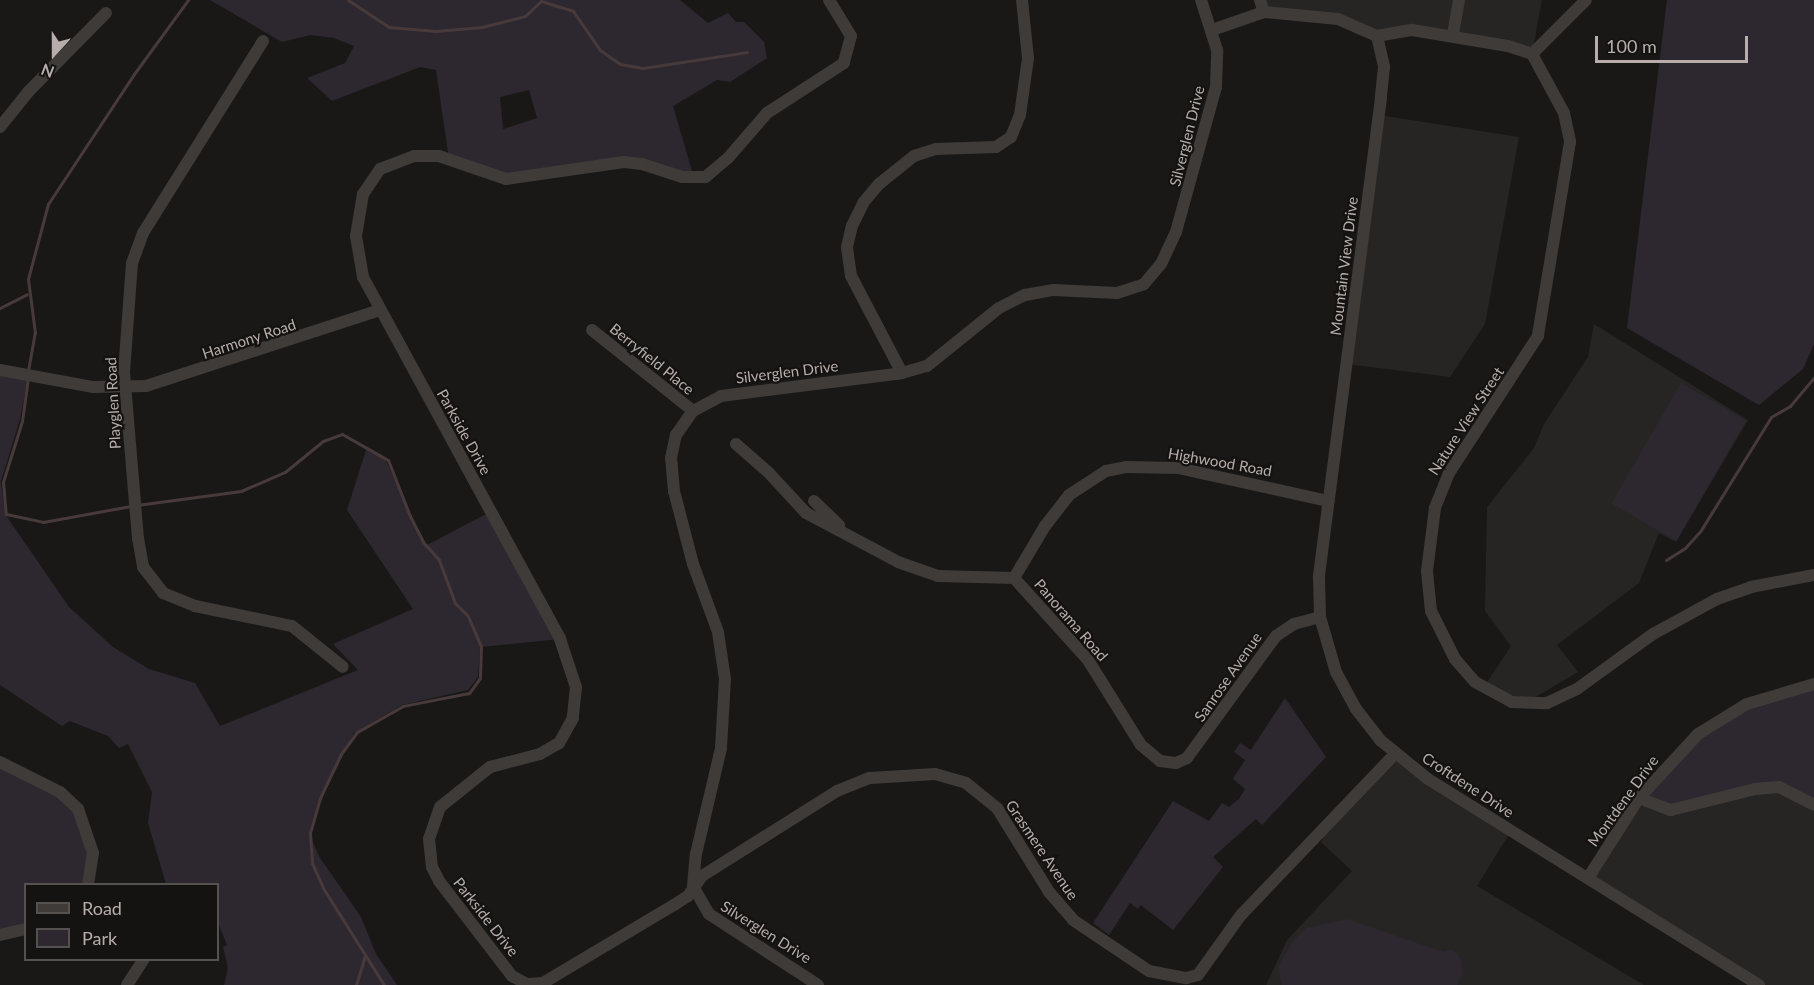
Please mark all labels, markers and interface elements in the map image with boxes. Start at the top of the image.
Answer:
north arrow [24,24,84,84]
scale bar [1598,24,1751,62]
text: 100 m [1606,35,1657,57]
text: N [38,60,57,82]
street label: Silverglen Drive [1166,84,1208,188]
street label: Mountain View Drive [1327,195,1361,337]
street label: Harmony Road [200,315,298,363]
street label: Berryfield Place [606,319,698,399]
street label: Playglen Road [102,357,124,449]
street label: Silverglen Drive [735,357,839,387]
street label: Nature View Street [1424,363,1508,479]
street label: Parkside Drive [433,386,495,478]
street label: Highwood Road [1167,444,1273,480]
street label: Panorama Road [1030,575,1112,665]
street label: Sanrose Avenue [1190,629,1266,725]
street label: Croftdene Drive [1419,749,1517,821]
street label: Montdene Drive [1584,752,1662,850]
street label: Grasmere Avenue [1002,796,1082,904]
street label: Parkside Drive [450,874,522,960]
legend [24,883,219,961]
text: Road [82,897,122,919]
street label: Silverglen Drive [717,897,815,967]
text: Park [82,927,117,949]

